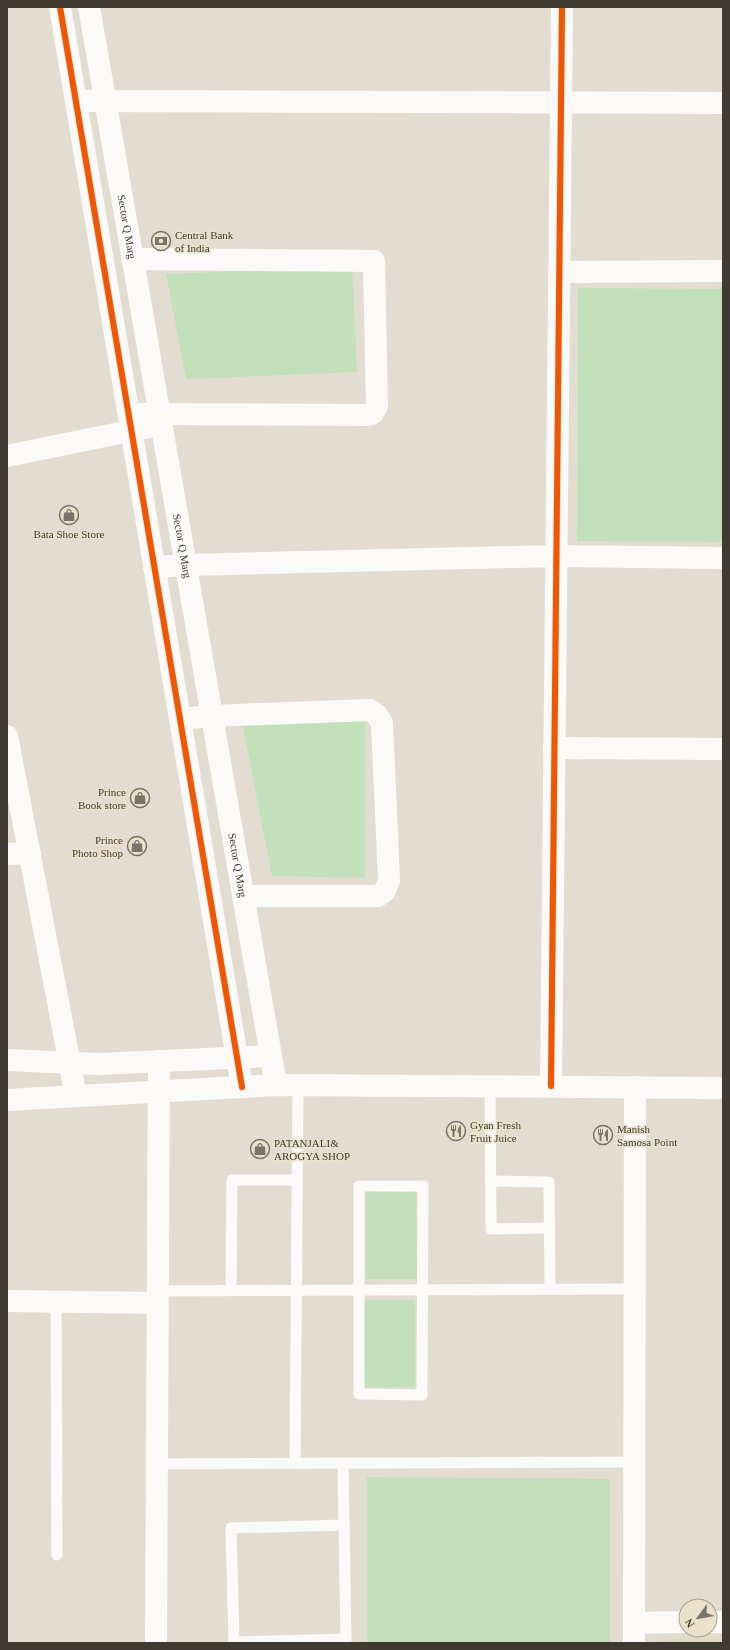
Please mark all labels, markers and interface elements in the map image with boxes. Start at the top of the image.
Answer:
street label: Sector Q Marg [116,194,139,260]
place label: Central Bank of India [175,229,234,254]
bank icon: Central Bank of India [150,230,172,252]
shop icon: Bata Shoe Store [58,504,80,526]
street label: Sector Q Marg [171,513,194,580]
place label: Bata Shoe Store [34,528,105,540]
place label: Prince Book store [78,786,126,811]
shop icon: Prince Book store [129,787,151,809]
street label: Sector Q Marg [226,832,249,899]
place label: Prince Photo Shop [72,834,123,859]
shop icon: Prince Photo Shop [126,835,148,857]
place label: Gyan Fresh Fruit Juice [470,1119,522,1144]
restaurant icon: Gyan Fresh Fruit Juice [445,1120,467,1142]
place label: Manish Samosa Point [617,1123,677,1148]
restaurant icon: Manish Samosa Point [592,1124,614,1146]
place label: PATANJALI& AROGYA SHOP [274,1137,350,1162]
shop icon: PATANJALI& AROGYA SHOP [249,1138,271,1160]
north arrow [678,1598,718,1638]
text: N [682,1617,697,1630]

